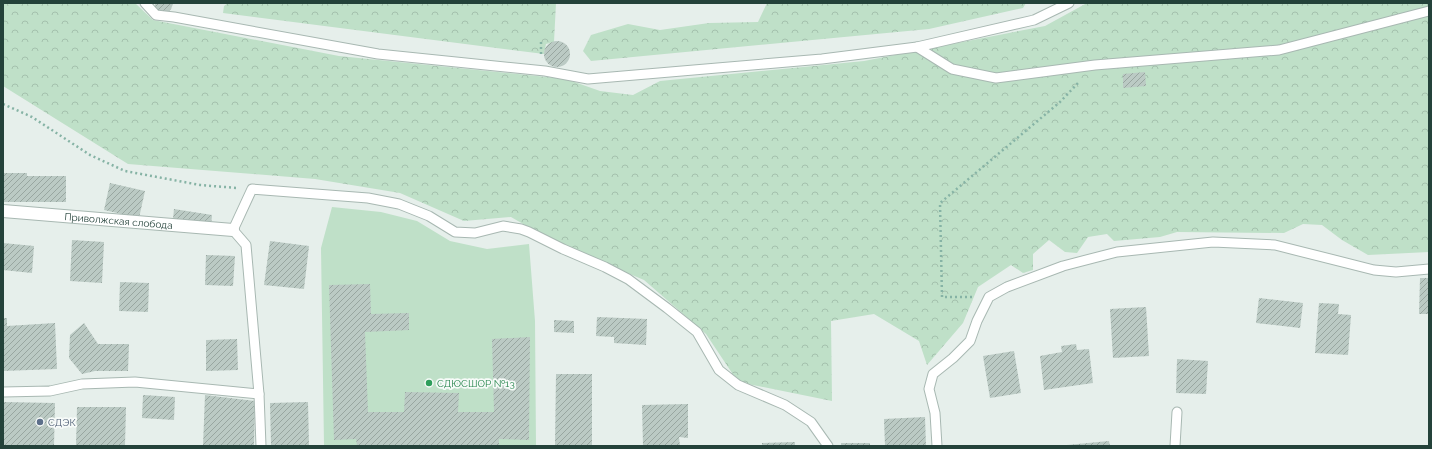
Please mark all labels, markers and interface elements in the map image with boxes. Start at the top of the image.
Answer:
street label: Приволжская слобода [64,211,173,231]
marker: СДЮСШОР №13 [424,378,434,388]
place label: СДЮСШОР №13 [437,378,515,389]
marker: СДЭК [35,417,45,427]
place label: СДЭК [48,417,76,428]

